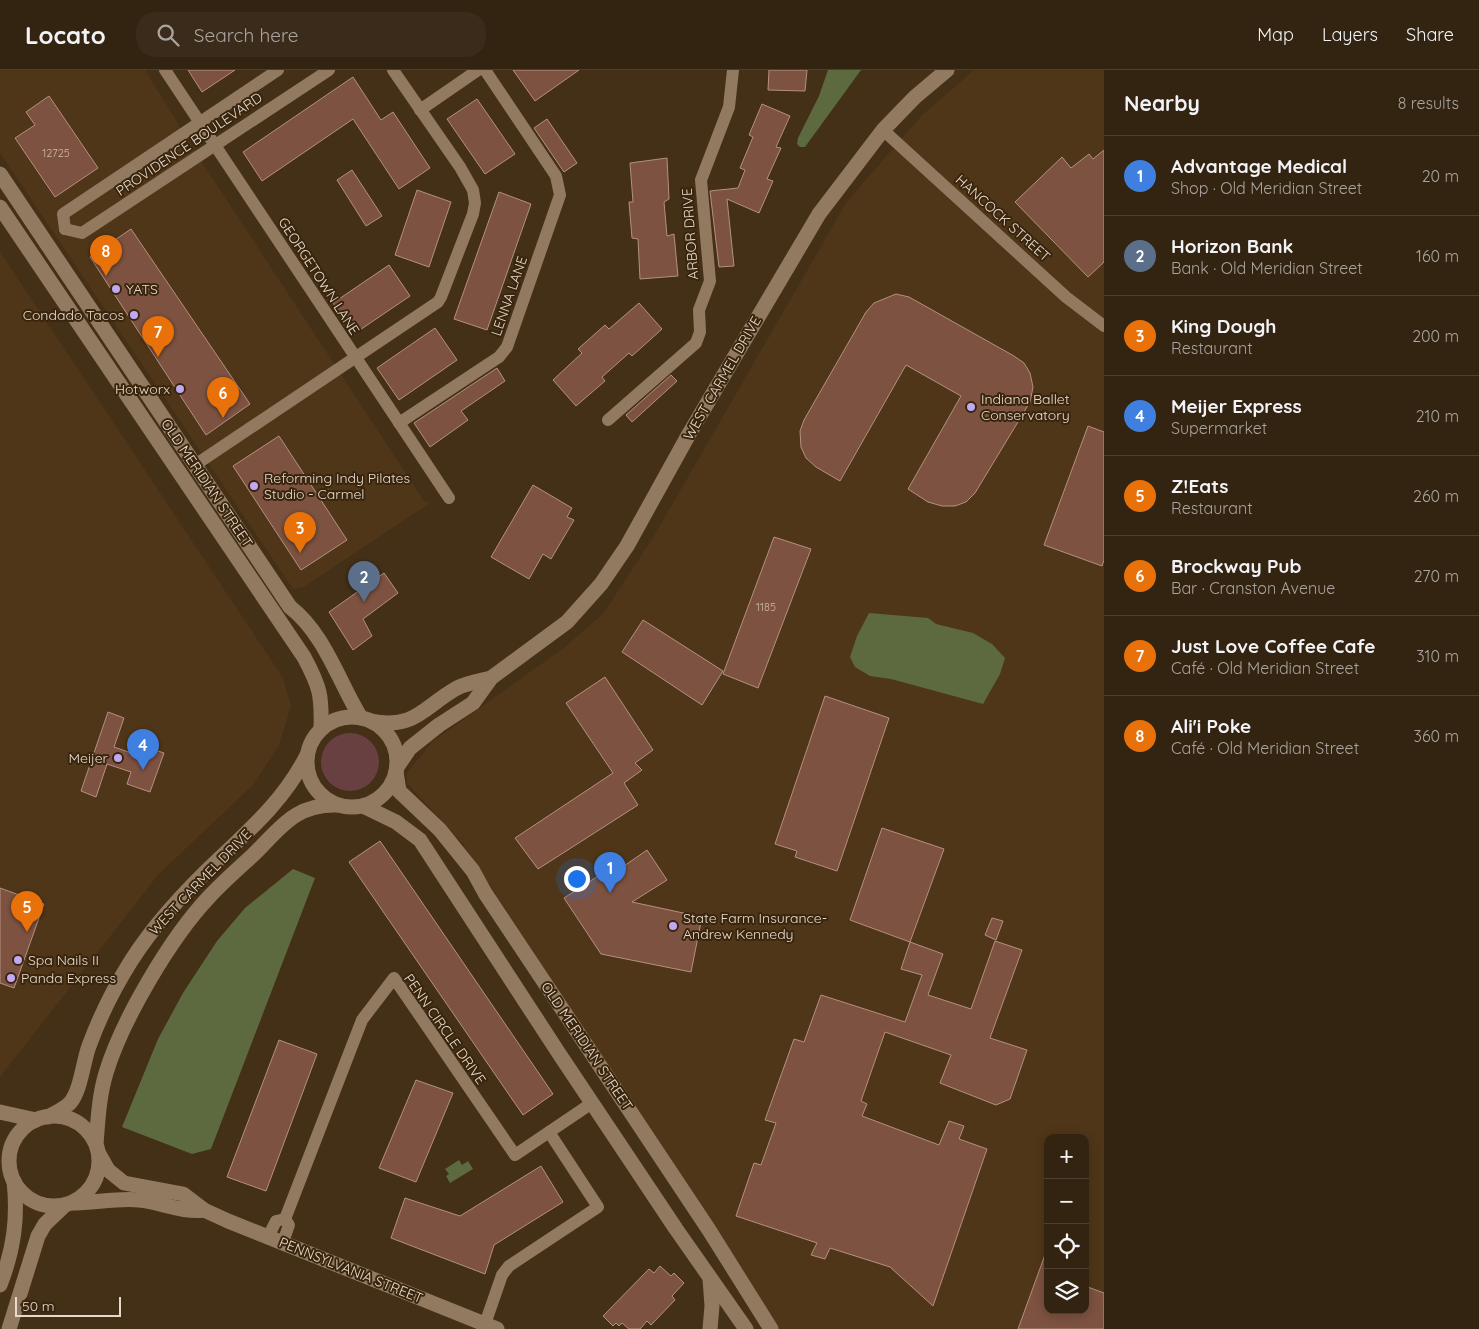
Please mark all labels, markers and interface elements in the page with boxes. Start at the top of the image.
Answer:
search box [136,12,486,57]
text: Locato [25,20,106,50]
icon: search [154,21,182,49]
text: Search here [194,23,299,47]
text: Map [1257,23,1294,46]
text: Layers [1322,23,1378,46]
text: Share [1406,23,1454,46]
street label: PROVIDENCE BOULEVARD [112,88,266,200]
text: Nearby [1124,90,1200,116]
text: 8 results [1398,93,1459,113]
house number: 12725 [42,146,70,160]
text: Advantage Medical [1171,154,1347,178]
text: 1 [1137,166,1143,186]
text: 20 m [1422,166,1459,186]
street label: HANCOCK STREET [952,171,1054,265]
text: Shop · Old Meridian Street [1171,178,1362,198]
street label: ARBOR DRIVE [678,188,702,280]
street label: GEORGETOWN LANE [274,214,364,338]
text: Horizon Bank [1171,234,1293,258]
pin: 8 [90,235,122,276]
text: 2 [1135,246,1145,266]
text: 160 m [1416,246,1459,266]
street label: LENNA LANE [487,254,531,338]
text: Bank · Old Meridian Street [1171,258,1363,278]
place label: YATS [126,280,158,298]
marker: YATS [110,283,122,295]
place label: Condado Tacos [23,306,124,324]
marker: Condado Tacos [128,309,140,321]
street label: WEST CARMEL DRIVE [679,313,765,443]
text: King Dough [1171,314,1277,338]
pin: 7 [142,316,174,357]
text: 3 [1136,326,1144,346]
text: 200 m [1412,326,1459,346]
text: Restaurant [1171,338,1253,358]
pin: 6 [207,377,239,418]
place label: Hotworx [115,380,170,398]
marker: Hotworx [174,383,186,395]
place label: Indiana Ballet Conservatory [981,390,1070,424]
text: Meijer Express [1171,394,1302,418]
marker: Indiana Ballet Conservatory [965,401,977,413]
text: 4 [1135,406,1145,426]
text: 210 m [1416,406,1459,426]
street label: OLD MERIDIAN STREET [157,415,257,551]
text: Supermarket [1171,418,1267,438]
place label: Reforming Indy Pilates Studio - Carmel [264,469,410,503]
text: Z!Eats [1171,474,1229,498]
marker: Reforming Indy Pilates Studio - Carmel [248,480,260,492]
text: 5 [1135,486,1145,506]
text: 260 m [1413,486,1459,506]
text: Restaurant [1171,498,1253,518]
pin: 3 [284,512,316,553]
text: Brockway Pub [1171,554,1301,578]
pin: 2 [348,561,380,602]
text: 6 [1136,566,1144,586]
text: 270 m [1414,566,1459,586]
text: Bar · Cranston Avenue [1171,578,1335,598]
house number: 1185 [756,600,776,614]
text: Just Love Coffee Cafe [1171,634,1375,658]
text: 7 [1136,646,1144,666]
text: 310 m [1416,646,1459,666]
text: Café · Old Meridian Street [1171,658,1359,678]
text: Ali'i Poke [1171,714,1251,738]
text: 8 [1136,726,1144,746]
text: 360 m [1414,726,1459,746]
pin: 4 [127,729,159,770]
text: Café · Old Meridian Street [1171,738,1359,758]
place label: Meijer [68,749,109,767]
marker: Meijer [112,752,124,764]
street label: WEST CARMEL DRIVE [145,825,255,939]
pin: 1 [594,852,626,893]
your location [564,866,590,892]
pin: 5 [11,891,43,932]
place label: State Farm Insurance- Andrew Kennedy [683,909,827,943]
marker: State Farm Insurance- Andrew Kennedy [667,920,679,932]
place label: Spa Nails II [28,951,99,969]
marker: Spa Nails II [12,954,24,966]
place label: Panda Express [21,969,116,987]
street label: PENN CIRCLE DRIVE [400,970,490,1088]
marker: Panda Express [5,972,17,984]
street label: OLD MERIDIAN STREET [537,978,637,1114]
map controls [1044,1134,1089,1314]
button: + [1044,1134,1089,1179]
button: − [1044,1179,1089,1224]
button: locate [1044,1224,1089,1269]
street label: PENNSYLVANIA STREET [276,1233,426,1307]
button: layers [1044,1269,1089,1314]
scale bar [15,1294,121,1317]
text: 50 m [22,1297,55,1315]

